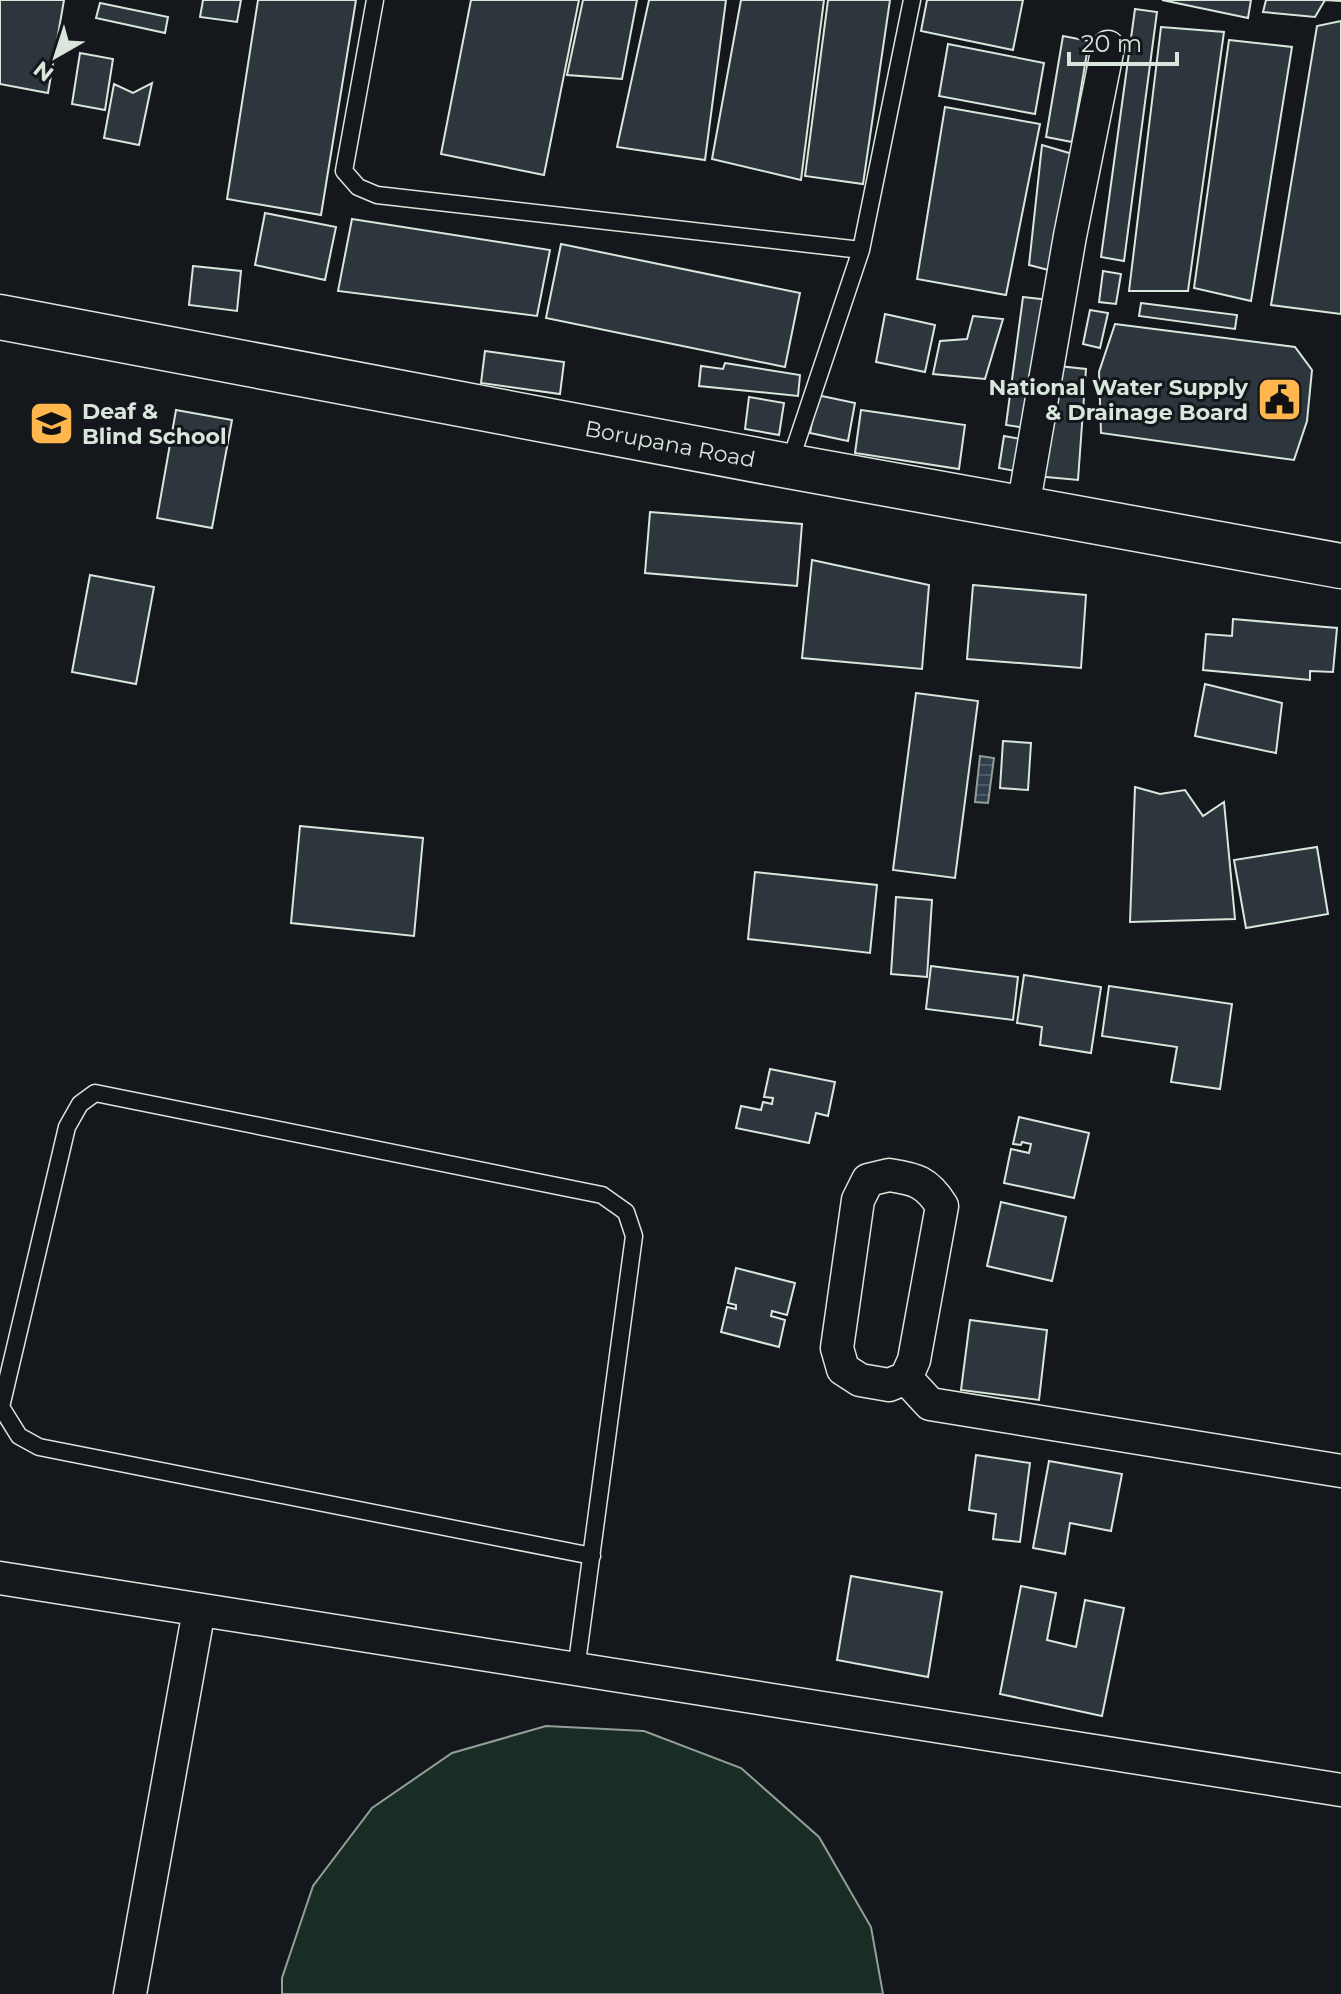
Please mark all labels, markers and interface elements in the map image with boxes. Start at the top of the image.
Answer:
north arrow [16,16,96,96]
scale bar [1069,16,1177,66]
text: 20 m [1081,29,1142,58]
text: N [28,55,59,87]
place label: National Water Supply & Drainage Board [988,374,1249,426]
public building icon: National Water Supply & Drainage Board [1255,376,1303,424]
place label: Deaf & Blind School [82,398,227,450]
school or university icon: Deaf & Blind School [27,400,75,448]
street label: Borupana Road [583,415,758,474]

